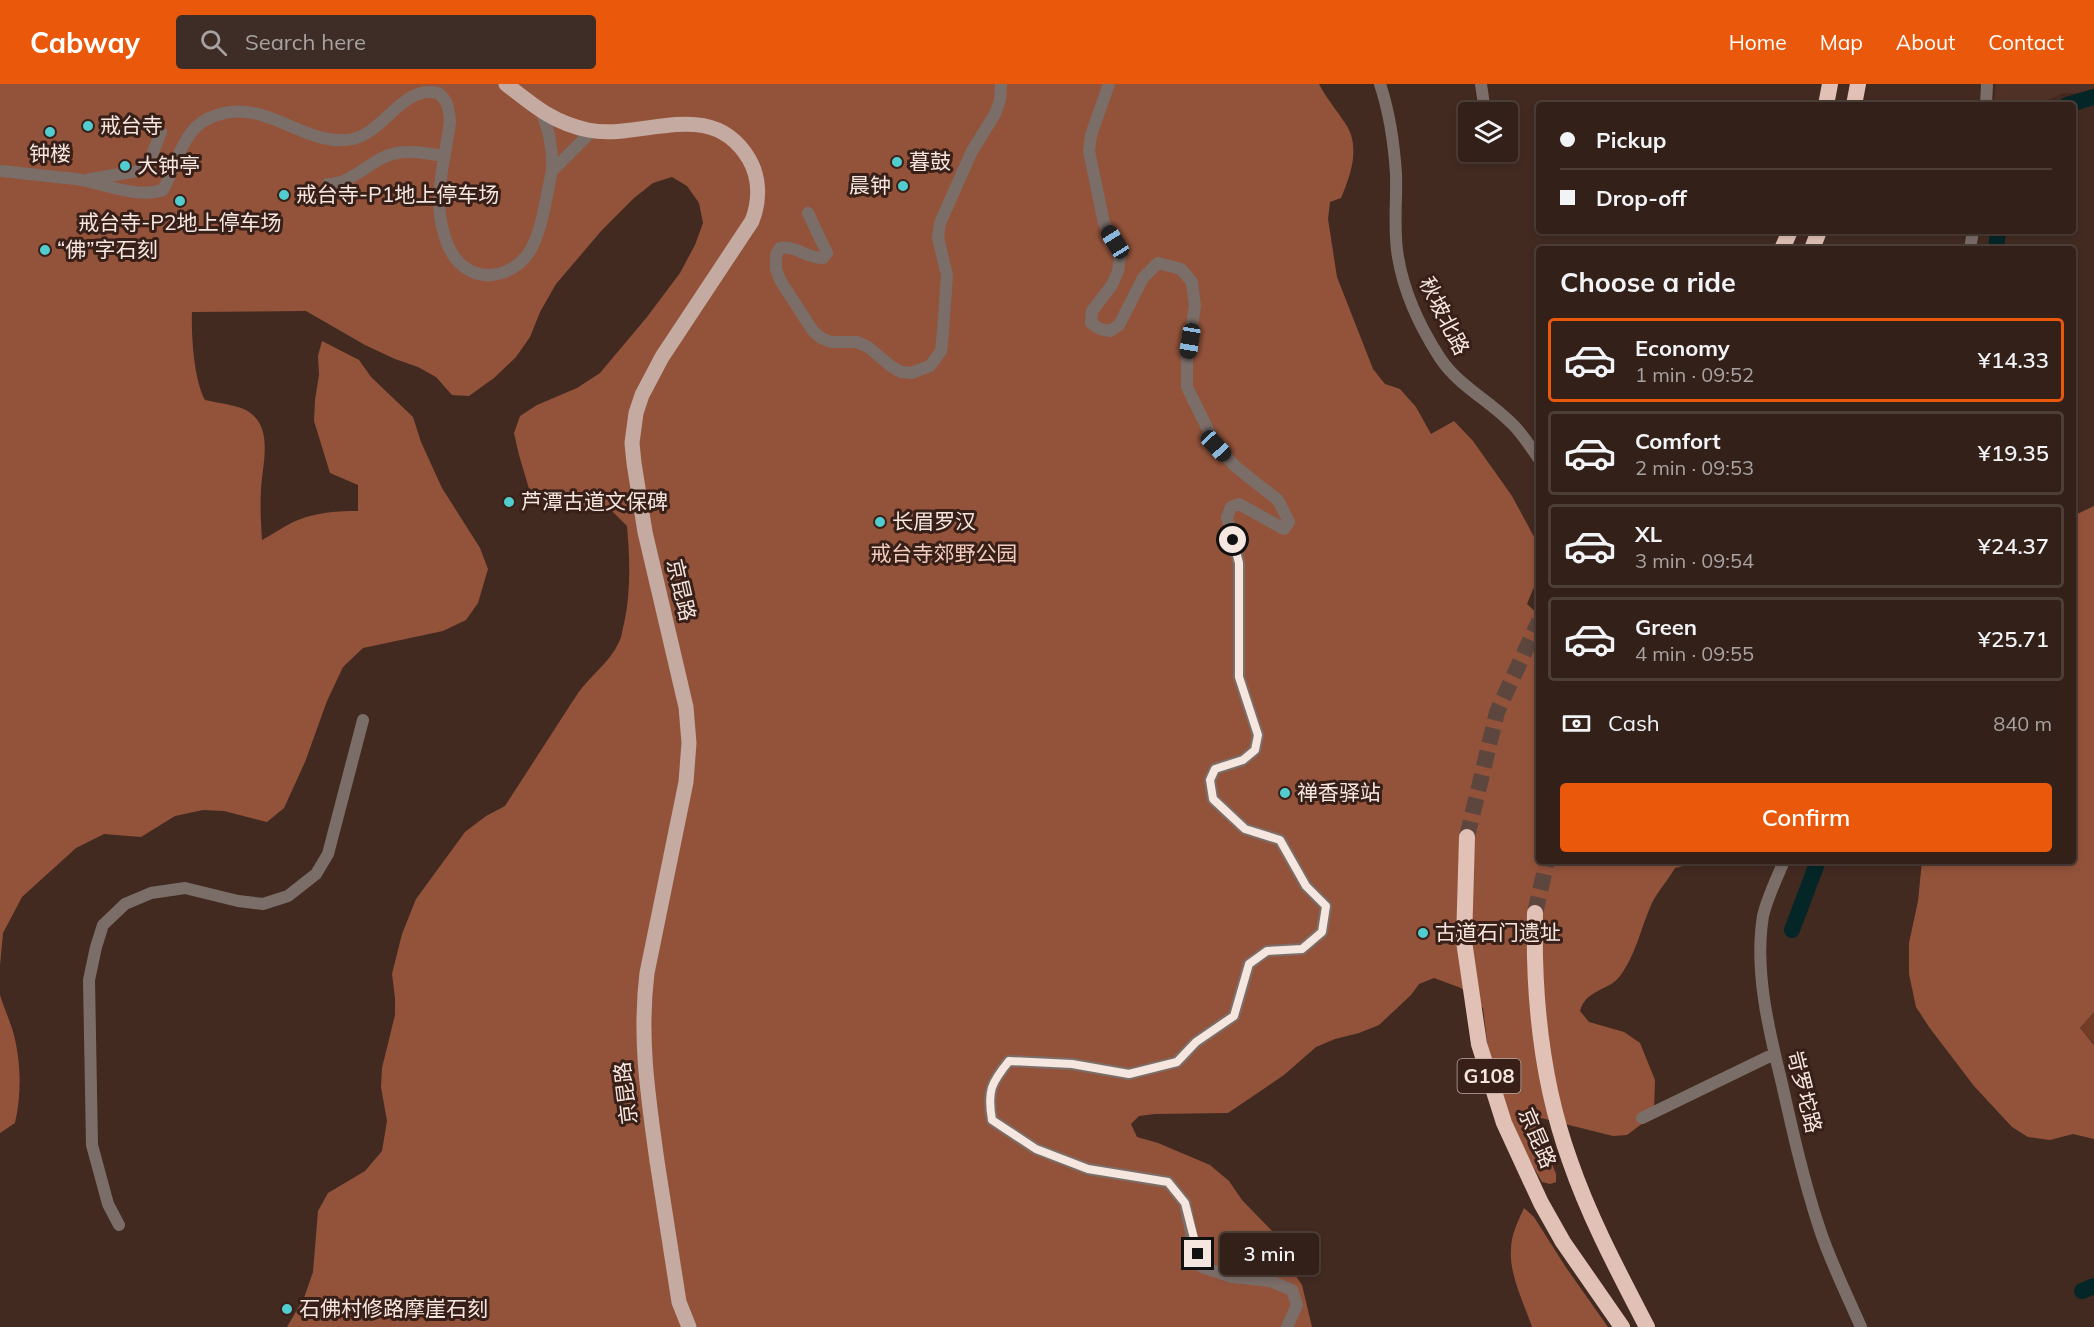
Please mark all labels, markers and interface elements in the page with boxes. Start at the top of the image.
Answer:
search box [176,15,596,69]
text: Cabway [30,25,140,60]
icon: search [197,26,230,59]
text: Search here [245,28,366,56]
text: Home [1729,29,1787,55]
text: Map [1820,29,1863,55]
text: About [1896,29,1955,55]
text: Contact [1988,29,2064,55]
map controls [1458,102,1518,162]
button: layers [1458,102,1518,162]
place label: 戒台寺 [100,112,163,138]
marker: 戒台寺 [81,119,95,133]
marker: 钟楼 [43,125,57,139]
text: Pickup [1596,126,1666,154]
place label: 钟楼 [29,140,71,166]
place label: 暮鼓 [909,148,951,174]
place label: 大钟亭 [137,152,200,178]
marker: 暮鼓 [890,155,904,169]
marker: 大钟亭 [118,159,132,173]
place label: 晨钟 [849,172,891,198]
marker: 晨钟 [896,179,910,193]
place label: 戒台寺-P1地上停车场 [296,181,499,207]
text: Drop-off [1596,184,1687,212]
marker: 戒台寺-P1地上停车场 [277,188,291,202]
marker: 戒台寺-P2地上停车场 [173,194,187,208]
place label: 戒台寺-P2地上停车场 [78,209,282,235]
car [1098,222,1132,262]
place label: “佛”字石刻 [57,236,158,262]
marker: “佛”字石刻 [38,243,52,257]
text: Choose a ride [1560,265,1736,299]
street label: 秋坡北路 [1414,272,1476,359]
car [1178,322,1202,360]
icon: car [1563,333,1617,387]
text: Economy [1635,334,1730,362]
text: ¥14.33 [1978,346,2049,374]
text: 1 min · 09:52 [1635,362,1754,387]
icon: car [1563,426,1617,480]
car [1197,427,1235,465]
text: Comfort [1635,427,1721,455]
text: ¥19.35 [1978,439,2049,467]
text: 2 min · 09:53 [1635,455,1754,480]
place label: 芦潭古道文保碑 [521,488,668,514]
marker: 芦潭古道文保碑 [502,495,516,509]
place label: 长眉罗汉 [892,508,976,534]
marker: 长眉罗汉 [873,515,887,529]
icon: car [1563,519,1617,573]
text: XL [1635,520,1662,548]
route start [1219,526,1246,553]
text: ¥24.37 [1978,532,2049,560]
park label: 戒台寺郊野公园 [871,540,1018,566]
text: 3 min · 09:54 [1635,548,1754,573]
street label: 京昆路 [662,556,702,623]
icon: car [1563,612,1617,666]
text: Green [1635,613,1697,641]
text: ¥25.71 [1978,625,2049,653]
text: 4 min · 09:55 [1635,641,1754,666]
icon: cash [1560,707,1593,740]
text: Cash [1608,709,1660,737]
text: 840 m [1993,711,2052,736]
place label: 禅香驿站 [1297,779,1381,805]
button: Confirm [1560,783,2052,852]
marker: 禅香驿站 [1278,786,1292,800]
place label: 古道石门遗址 [1435,919,1561,945]
marker: 古道石门遗址 [1416,926,1430,940]
street label: 岢罗坨路 [1782,1048,1828,1136]
road number: G108 [1458,1059,1520,1093]
street label: 京昆路 [608,1060,642,1126]
street label: 京昆路 [1514,1104,1562,1172]
callout: 3 min [1219,1233,1318,1275]
route end [1184,1240,1211,1267]
text: 3 min [1244,1241,1295,1266]
place label: 石佛村修路摩崖石刻 [299,1295,488,1321]
marker: 石佛村修路摩崖石刻 [280,1302,294,1316]

